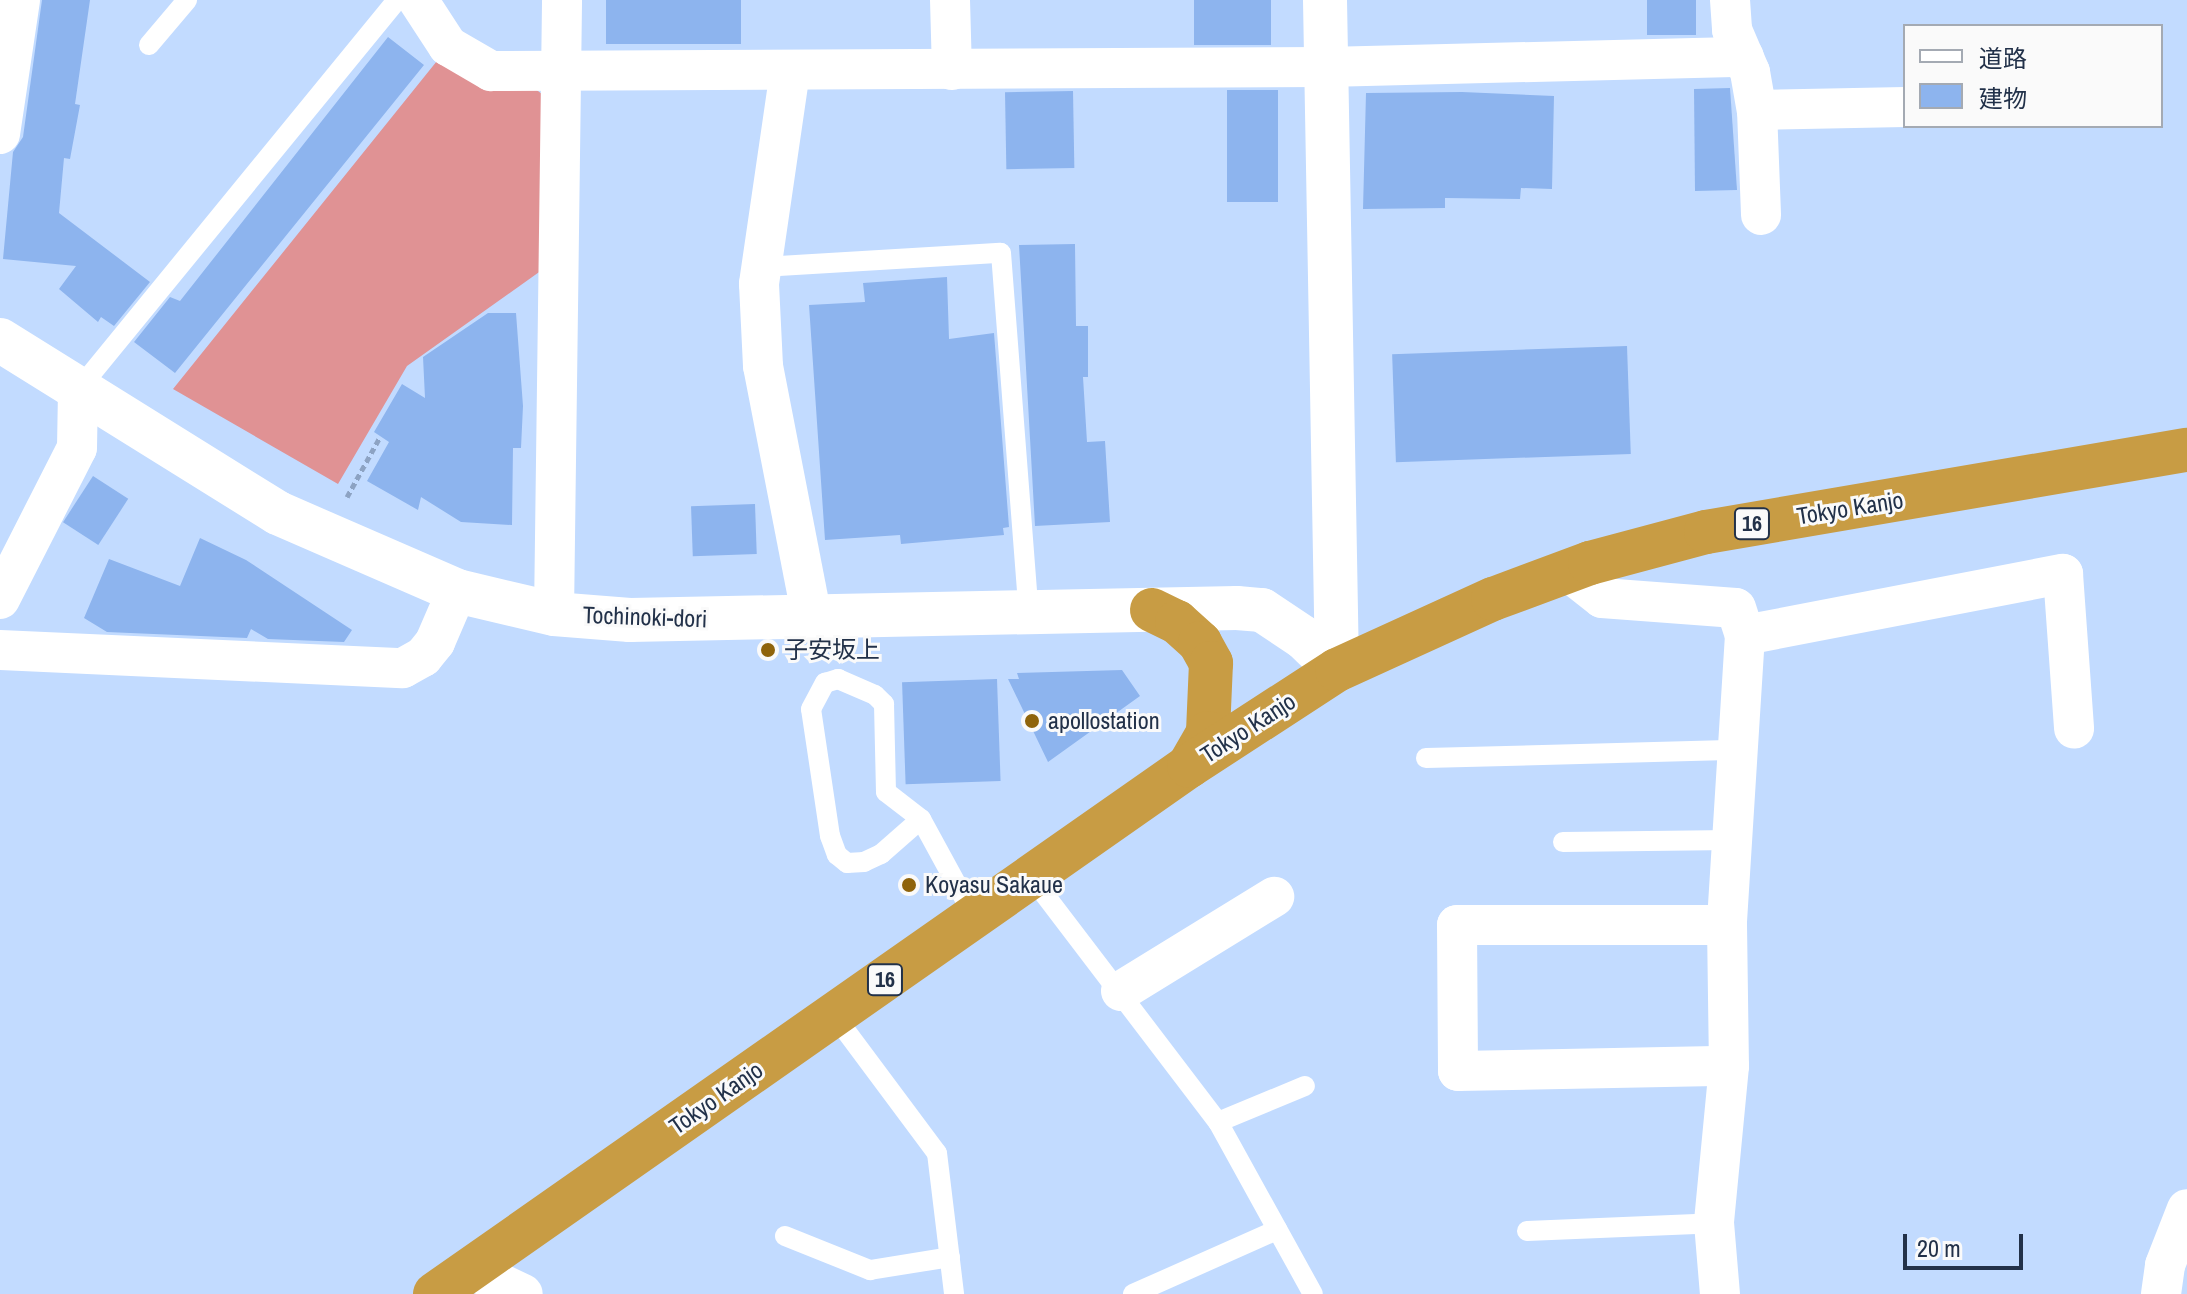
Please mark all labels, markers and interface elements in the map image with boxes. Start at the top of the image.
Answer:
legend [1903,24,2163,128]
text: 道路 [1979,42,2027,74]
text: 建物 [1979,82,2027,114]
street label: Tokyo Kanjo [1795,485,1905,531]
road number: 16 [1732,506,1772,542]
street label: Tochinoki-dori [582,600,708,634]
place label: 子安坂上 [784,636,880,664]
marker: 子安坂上 [759,641,777,659]
street label: Tokyo Kanjo [1195,687,1301,769]
place label: apollostation [1048,707,1160,735]
marker: apollostation [1023,712,1041,730]
place label: Koyasu Sakaue [925,871,1063,899]
marker: Koyasu Sakaue [900,876,918,894]
road number: 16 [865,962,905,998]
street label: Tokyo Kanjo [664,1055,768,1141]
scale bar [1907,1218,2027,1268]
text: 20 m [1917,1232,1961,1264]

